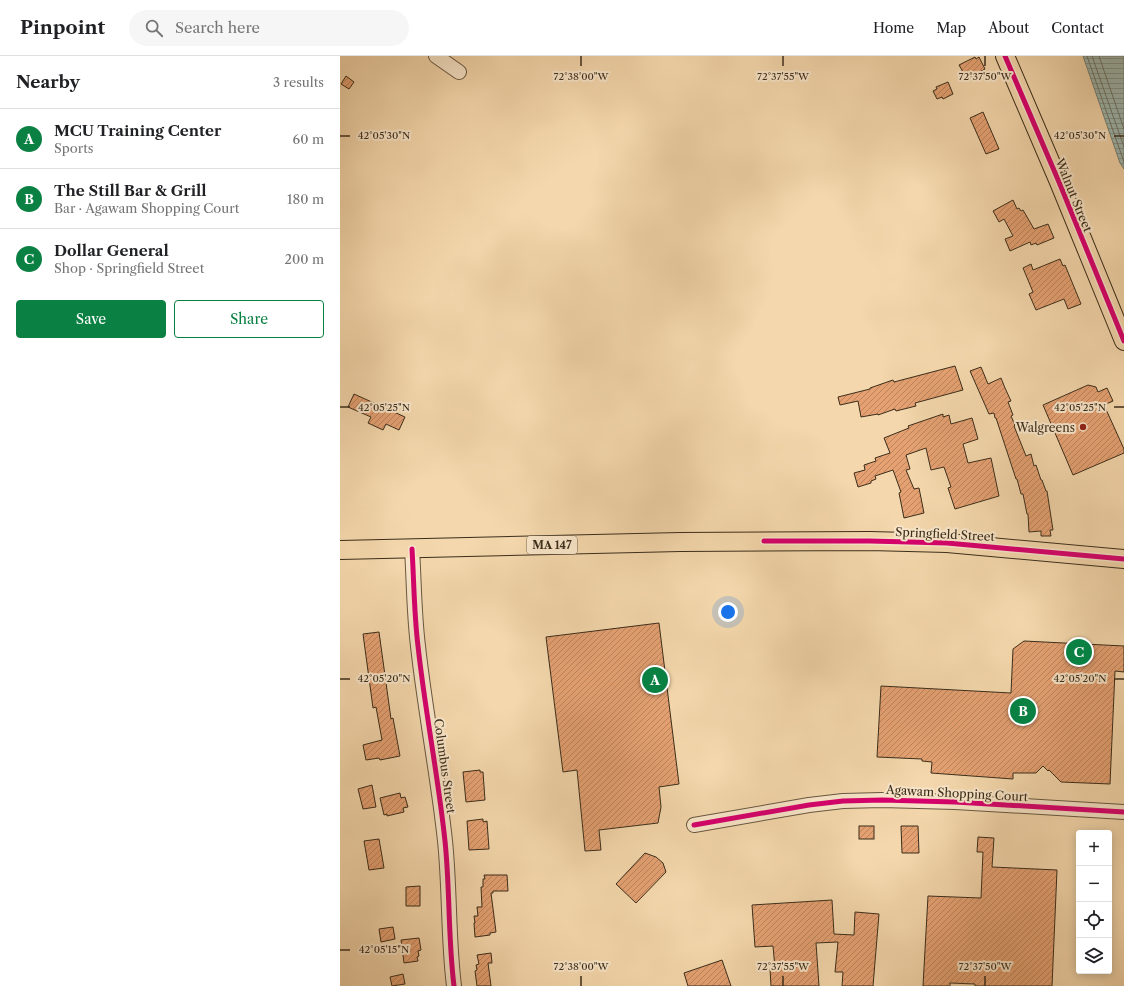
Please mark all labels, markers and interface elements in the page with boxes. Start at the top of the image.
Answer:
search box [129,10,409,46]
text: Pinpoint [20,16,105,39]
icon: search [143,17,165,39]
text: Search here [175,18,260,37]
text: Home [873,19,914,37]
text: Map [936,19,966,37]
text: About [988,19,1029,37]
text: Contact [1051,19,1104,37]
text: 72°38'00"W [554,70,610,83]
text: 72°37'55"W [757,70,810,83]
text: 72°37'50"W [959,70,1013,83]
text: Nearby [16,72,80,92]
text: 3 results [273,74,324,90]
text: MCU Training Center [54,121,221,140]
text: 42°05'30"N [358,129,410,142]
text: 42°05'30"N [1054,129,1106,142]
text: A [24,131,34,147]
text: 60 m [293,131,324,147]
text: Sports [54,140,93,156]
street label: Walnut Street [1052,155,1096,235]
text: The Still Bar & Grill [54,181,207,200]
text: B [24,191,34,207]
text: 180 m [287,191,324,207]
text: Bar · Agawam Shopping Court [54,200,239,216]
text: Dollar General [54,241,169,260]
text: C [24,251,34,267]
text: 200 m [284,251,324,267]
text: Shop · Springfield Street [54,260,204,276]
button: Save [16,300,166,338]
button: Share [174,300,324,338]
text: 42°05'25"N [358,401,410,414]
text: 42°05'25"N [1054,401,1106,414]
place label: Walgreens [1015,420,1075,435]
marker: Walgreens [1078,422,1088,432]
street label: Springfield Street [895,524,996,544]
road number: MA 147 [527,536,577,554]
your location [718,602,738,622]
pin: C [1066,637,1092,667]
pin: A [642,665,668,695]
text: 42°05'20"N [358,672,410,685]
text: 42°05'20"N [1054,672,1106,685]
pin: B [1010,696,1036,726]
street label: Columbus Street [431,718,459,815]
street label: Agawam Shopping Court [885,782,1029,804]
map controls [1076,830,1112,974]
button: + [1076,830,1112,866]
button: − [1076,866,1112,902]
button: locate [1076,902,1112,938]
button: layers [1076,938,1112,974]
text: 42°05'15"N [359,943,409,956]
text: 72°38'00"W [554,960,610,973]
text: 72°37'55"W [757,960,810,973]
text: 72°37'50"W [959,960,1013,973]

